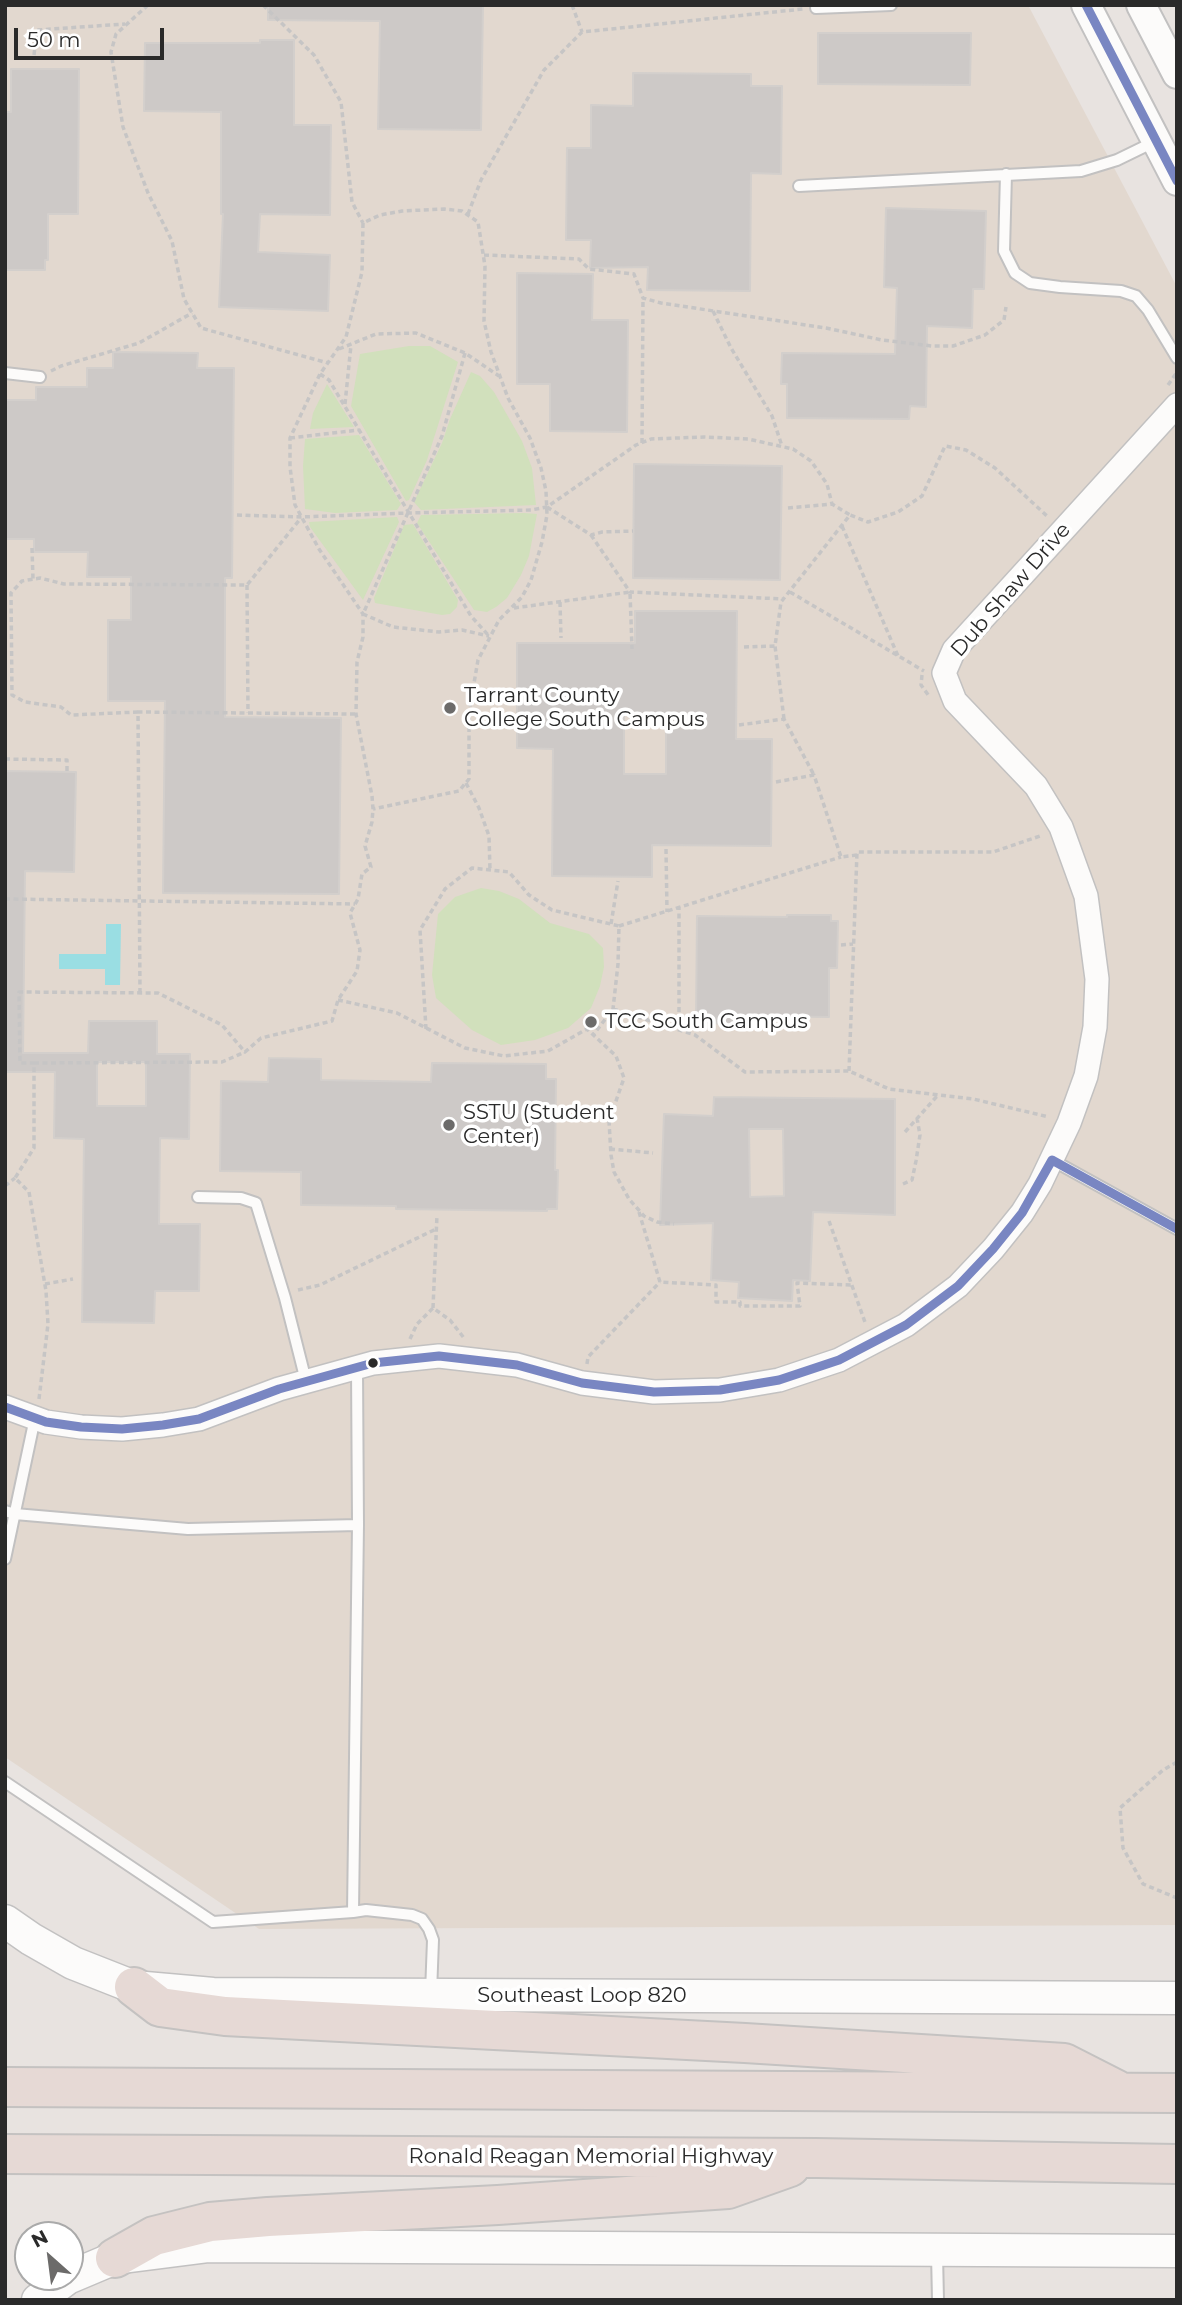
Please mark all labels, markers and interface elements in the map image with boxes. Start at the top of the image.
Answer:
scale bar [18,14,168,58]
text: 50 m [27,27,81,52]
street label: Dub Shaw Drive [946,518,1076,662]
place label: Tarrant County College South Campus [464,683,705,733]
marker: Tarrant County College South Campus [442,700,458,716]
place label: TCC South Campus [605,1009,808,1035]
marker: TCC South Campus [583,1014,599,1030]
place label: SSTU (Student Center) [463,1100,615,1150]
marker: SSTU (Student Center) [441,1117,457,1133]
unlabelled marker [366,1356,380,1370]
street label: Southeast Loop 820 [477,1983,687,2009]
street label: Ronald Reagan Memorial Highway [409,2144,773,2170]
north arrow [14,2221,84,2291]
text: N [28,2225,52,2253]

